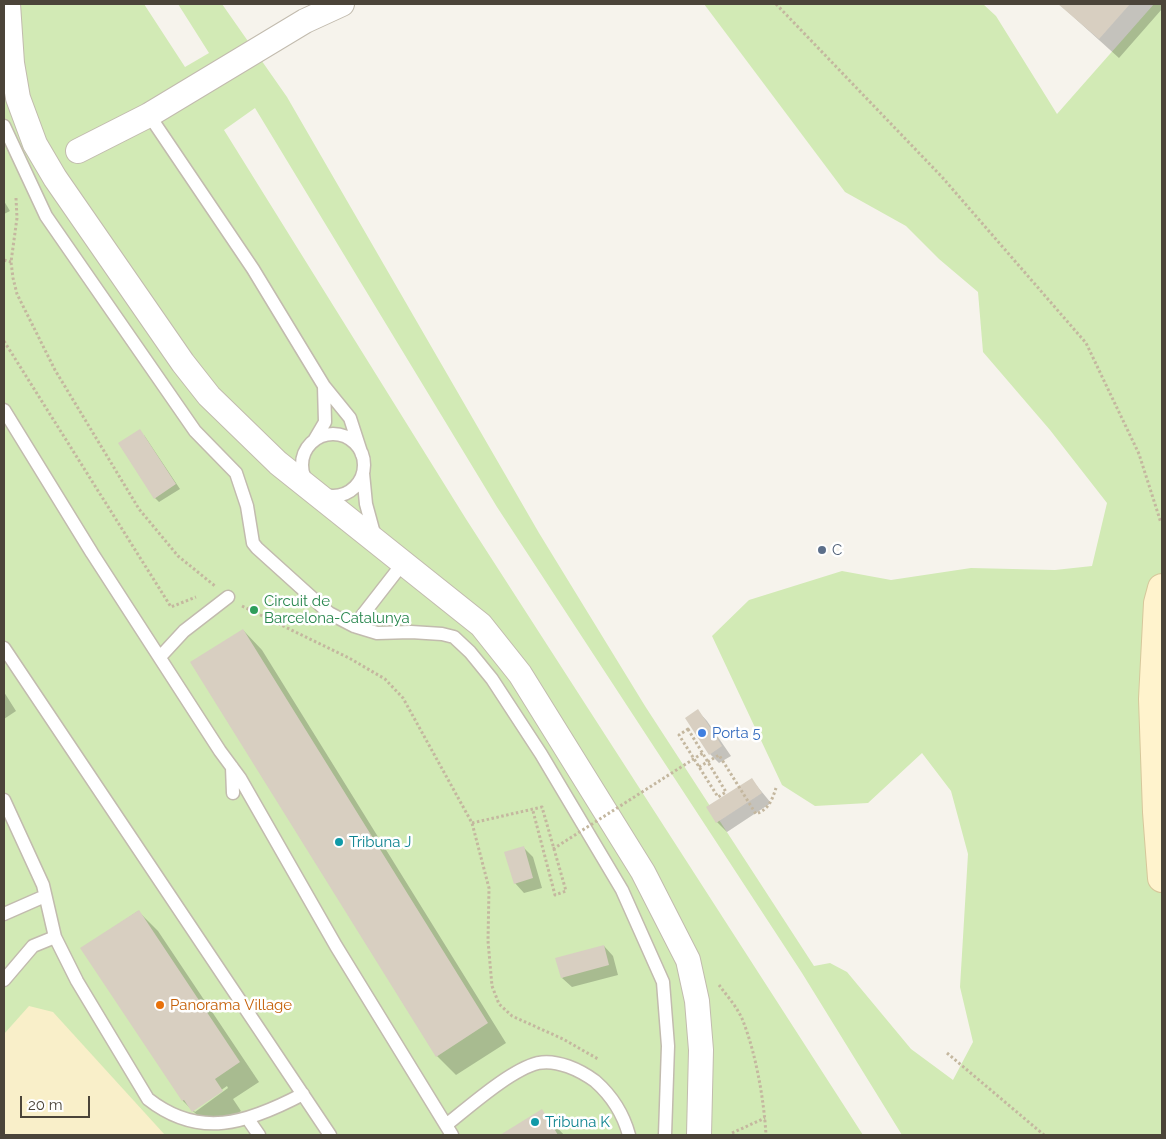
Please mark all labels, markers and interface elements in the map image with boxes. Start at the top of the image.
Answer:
place label: C [832,541,842,559]
marker: C [816,544,828,556]
place label: Circuit de Barcelona-Catalunya [264,592,410,627]
marker: Circuit de Barcelona-Catalunya [248,604,260,616]
place label: Porta 5 [712,724,761,742]
marker: Porta 5 [696,727,708,739]
place label: Tribuna J [349,833,411,851]
marker: Tribuna J [333,836,345,848]
place label: Panorama Village [170,996,292,1014]
marker: Panorama Village [154,999,166,1011]
scale bar [22,1086,92,1118]
text: 20 m [28,1096,63,1114]
place label: Tribuna K [545,1113,610,1131]
marker: Tribuna K [529,1116,541,1128]

